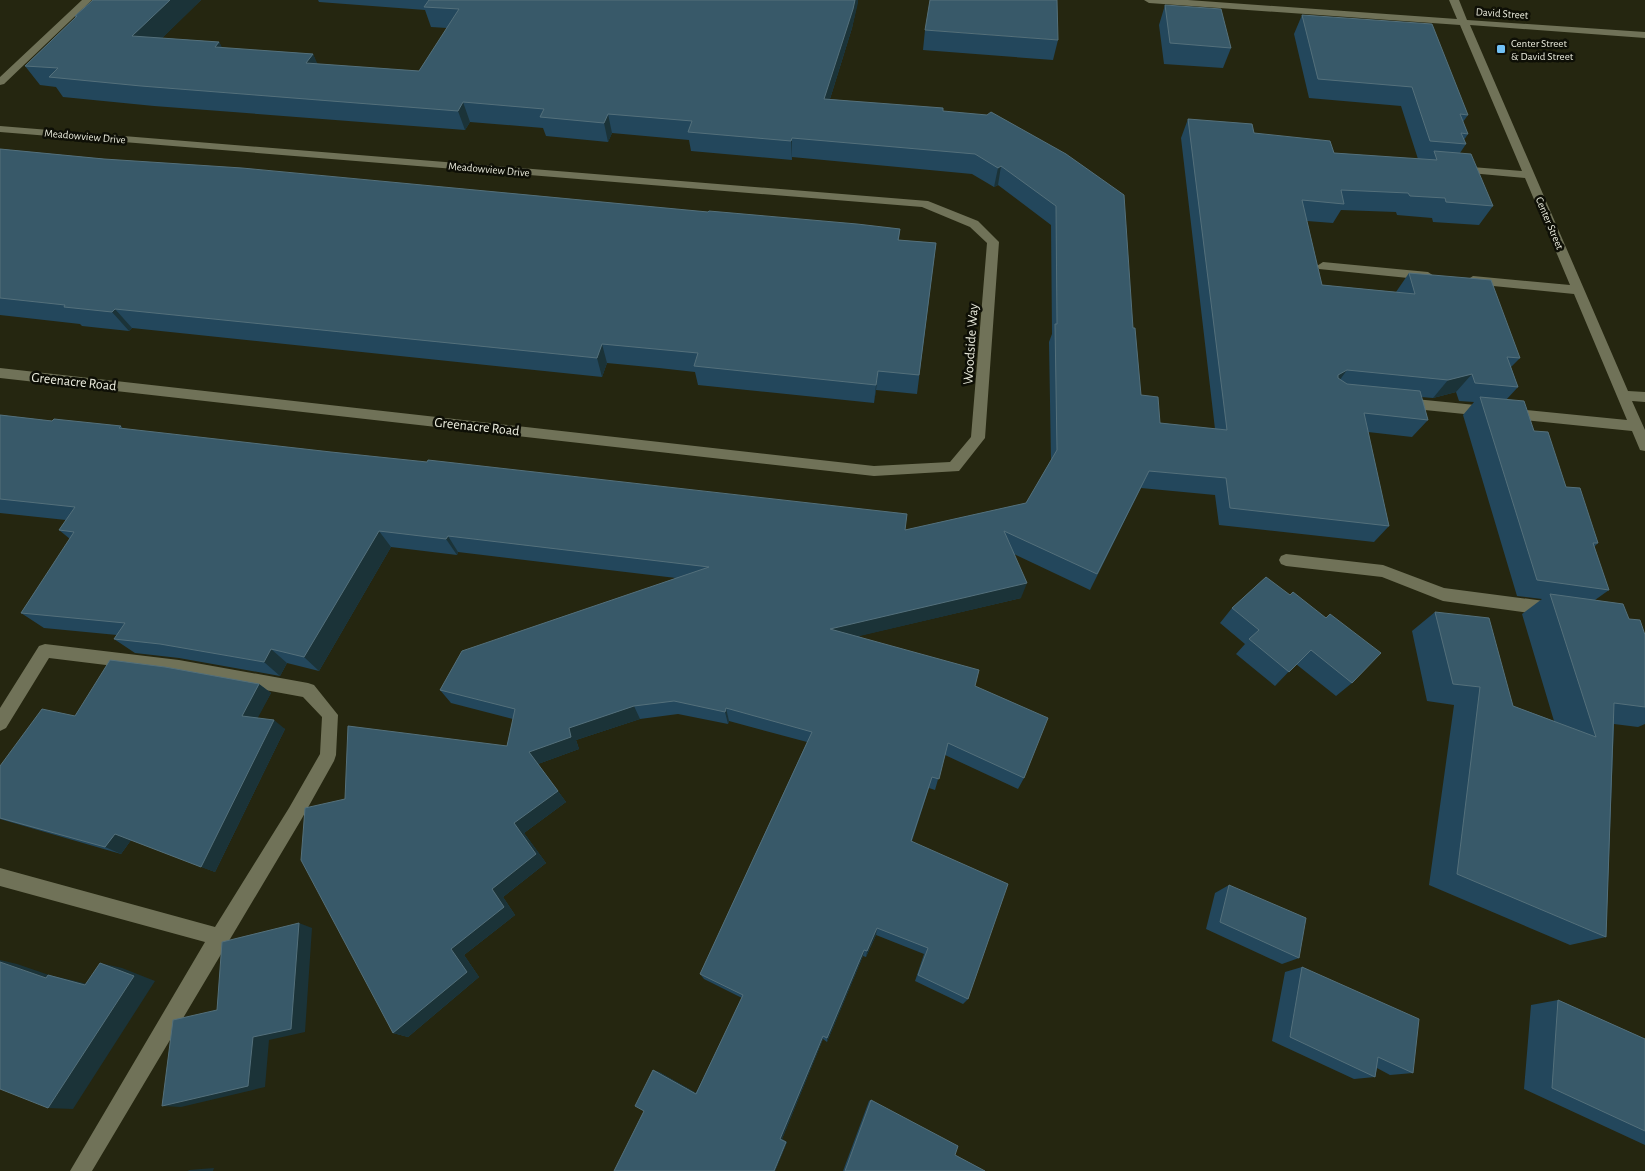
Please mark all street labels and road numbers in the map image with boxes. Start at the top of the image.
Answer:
street label: David Street [1475,6,1529,21]
street label: Meadowview Drive [44,127,126,146]
street label: Meadowview Drive [448,160,530,179]
street label: Center Street [1534,195,1566,252]
street label: Woodside Way [961,303,981,385]
street label: Greenacre Road [31,371,117,393]
street label: Greenacre Road [434,416,520,438]

